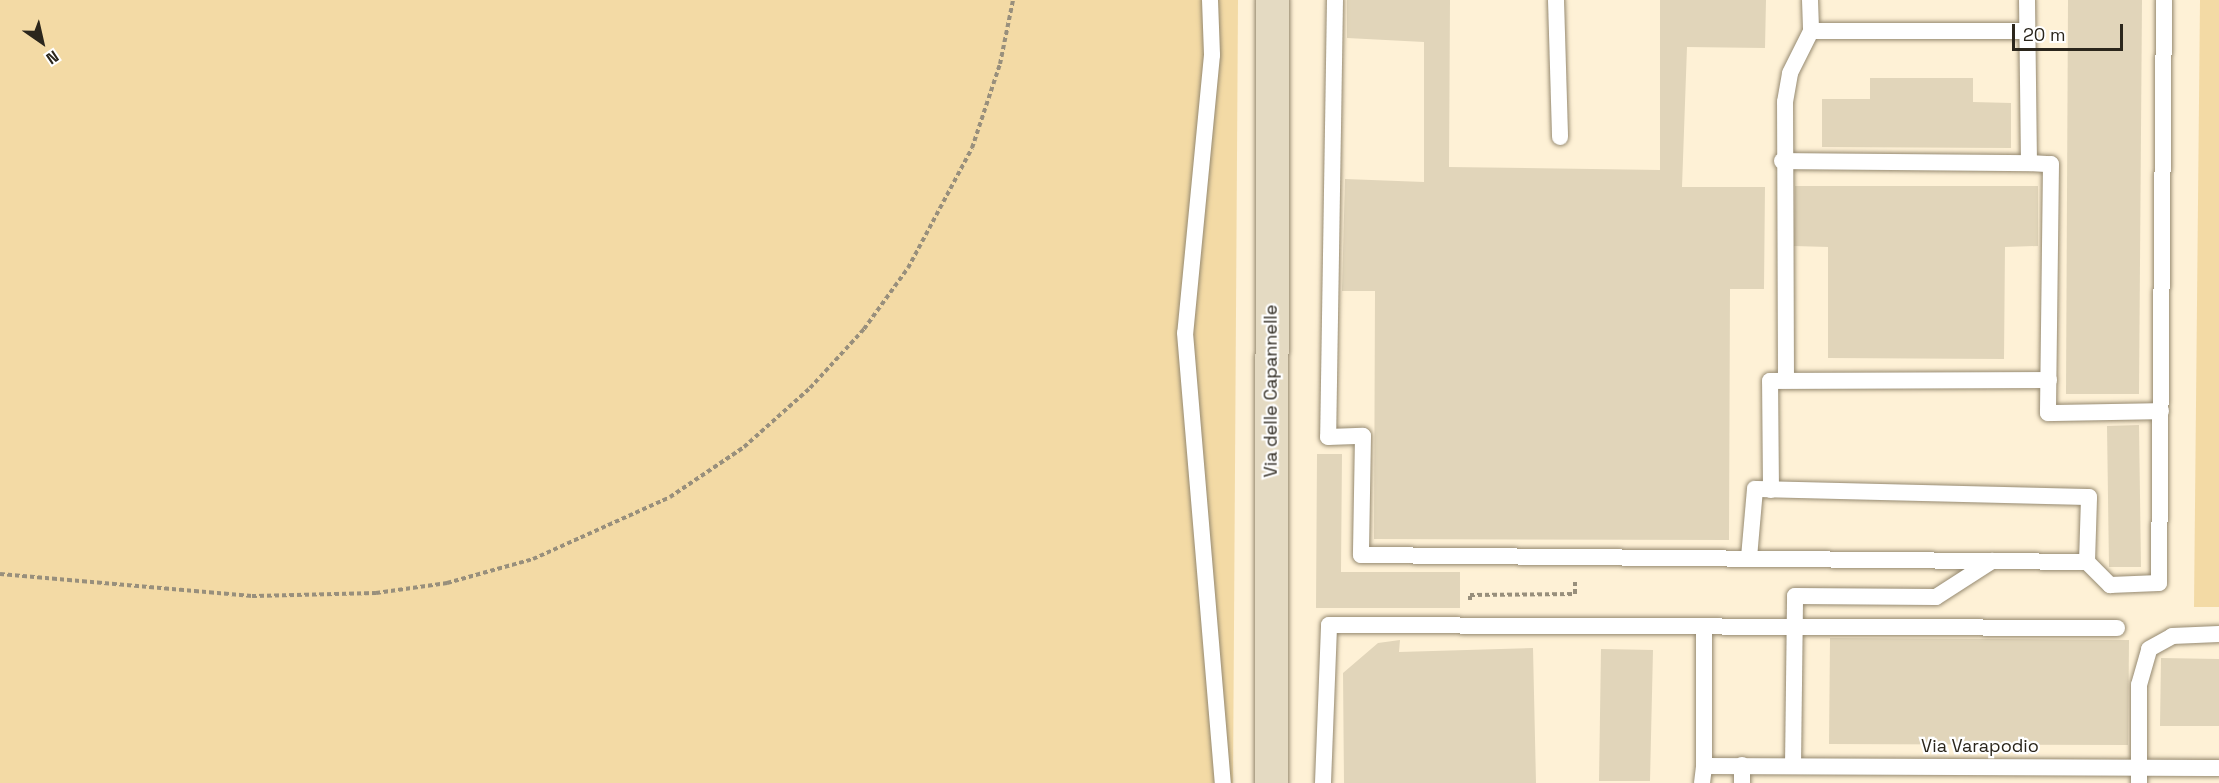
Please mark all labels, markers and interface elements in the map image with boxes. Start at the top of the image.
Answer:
north arrow [12,12,72,72]
scale bar [2015,12,2126,50]
text: 20 m [2023,23,2066,46]
text: N [42,46,63,69]
street label: Via delle Capannelle [1260,305,1282,477]
street label: Via Varapodio [1921,735,2039,757]

